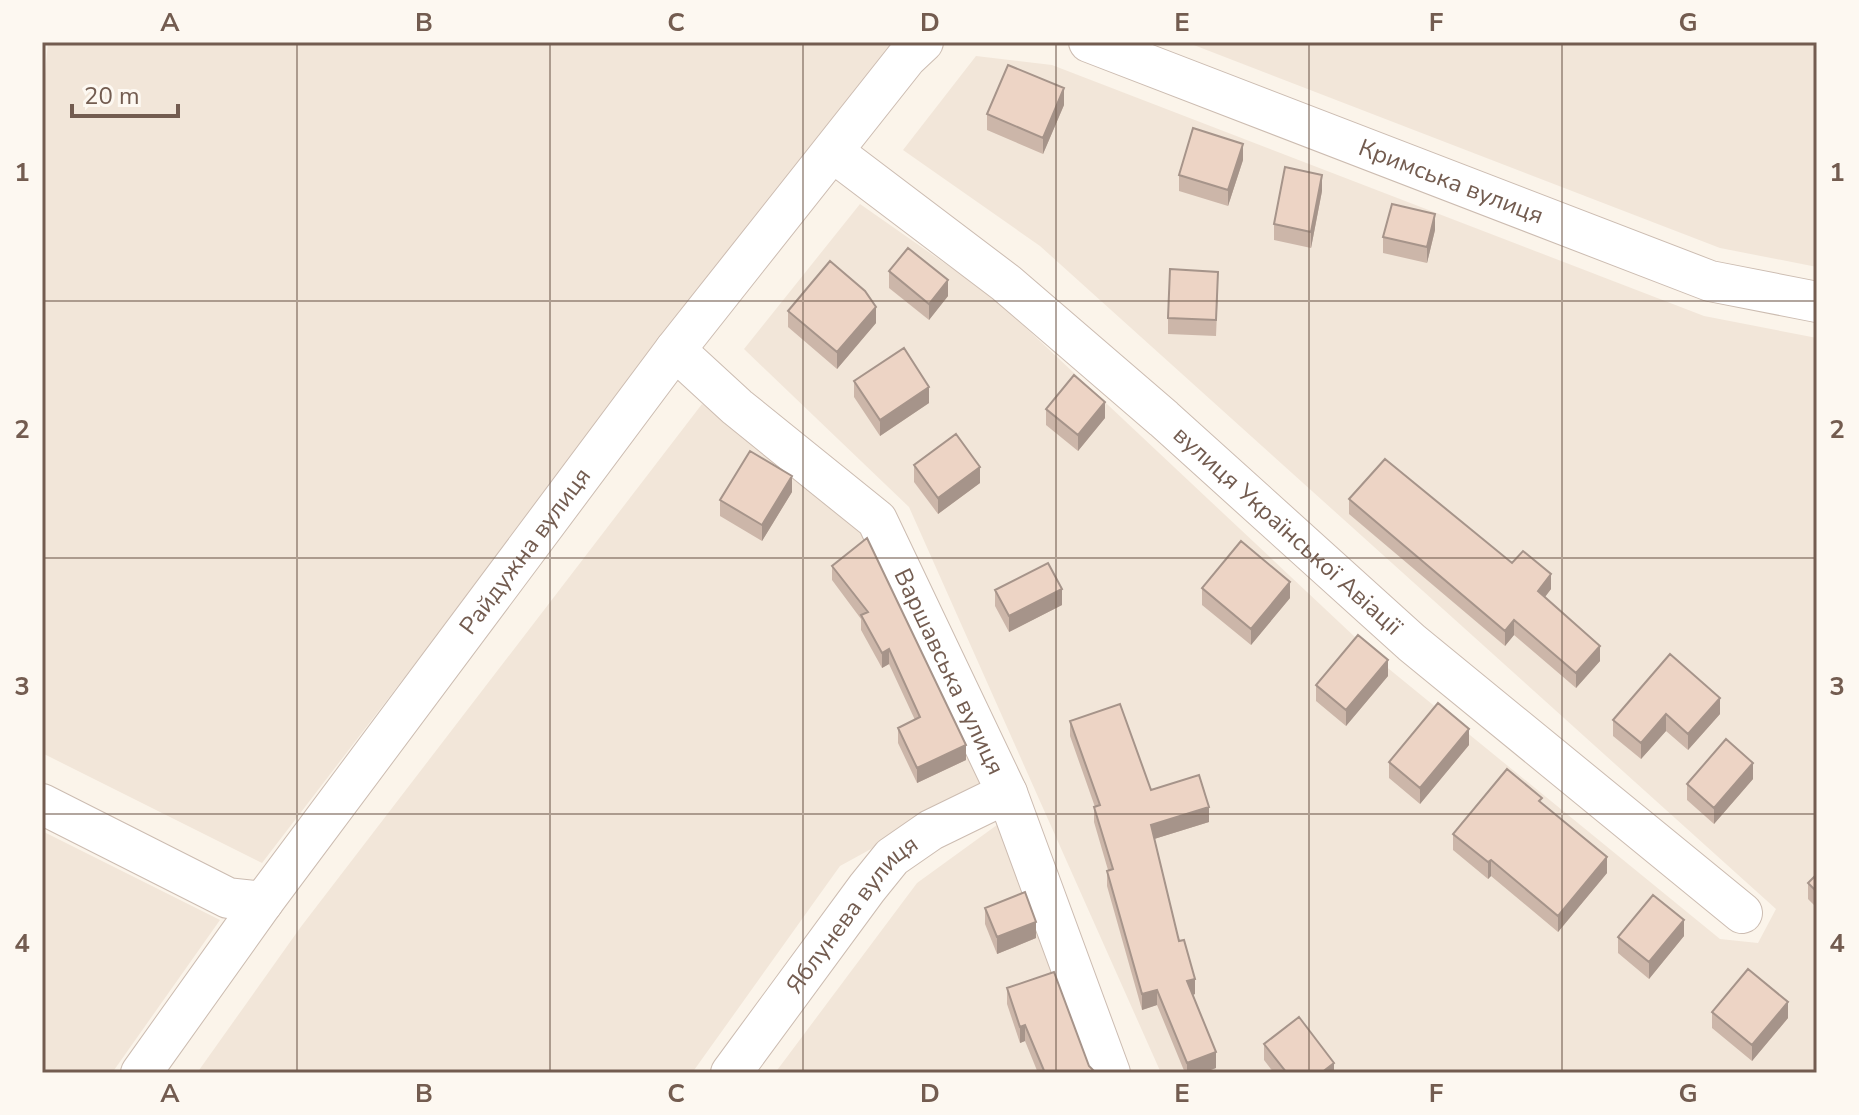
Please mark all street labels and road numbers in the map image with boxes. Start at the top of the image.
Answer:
street label: Кримська вулиця [1354,131,1548,231]
street label: вулиця Української Авіації [1166,419,1410,643]
street label: Райдужна вулиця [452,461,598,641]
street label: Варшавська вулиця [886,563,1012,780]
street label: Яблунева вулиця [779,828,924,1000]

